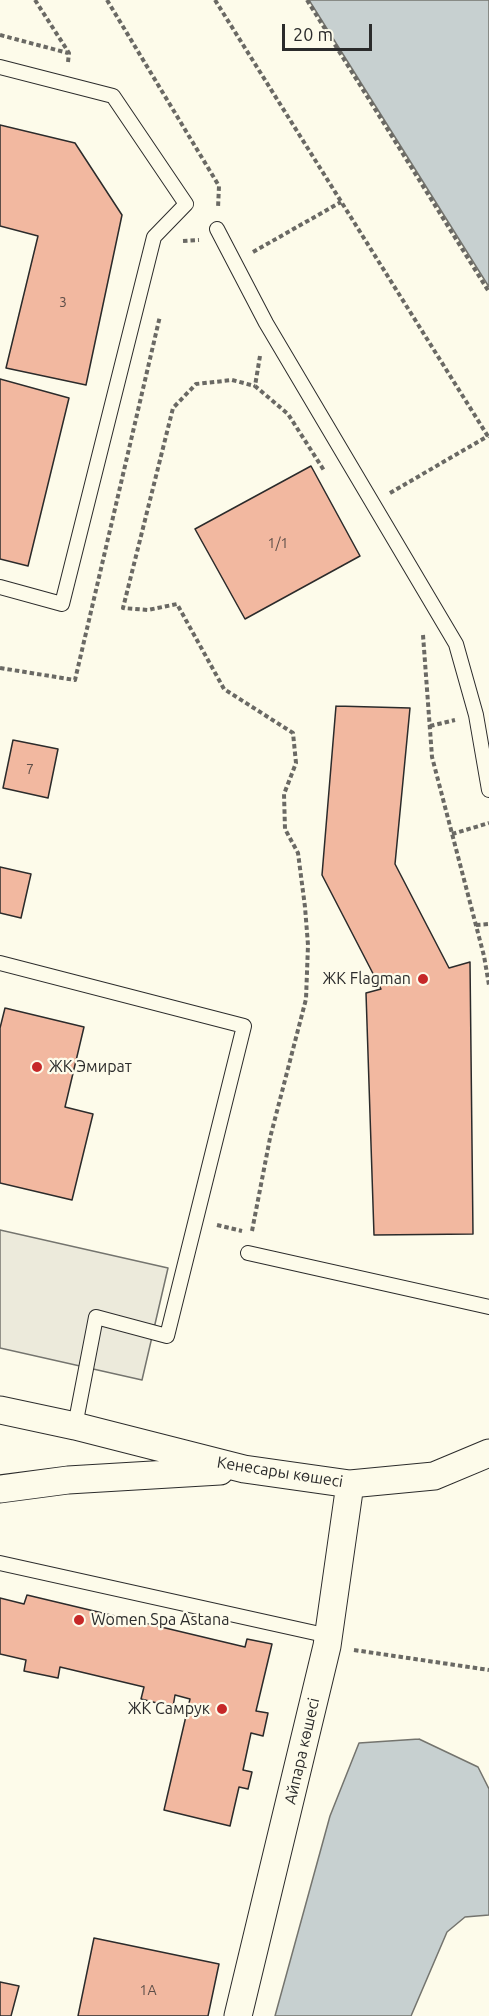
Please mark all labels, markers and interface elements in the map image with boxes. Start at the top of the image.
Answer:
scale bar [285,12,375,50]
text: 20 m [293,24,333,44]
house number: 3 [59,294,67,310]
house number: 1/1 [268,535,288,551]
house number: 7 [26,761,34,777]
place label: ЖК Flagman [323,969,411,989]
marker: ЖК Flagman [416,972,430,986]
place label: ЖК Эмират [49,1057,132,1077]
marker: ЖК Эмират [30,1060,44,1074]
street label: Кенесары көшесі [215,1453,345,1491]
place label: Women Spa Astana [91,1610,229,1630]
marker: Women Spa Astana [72,1613,86,1627]
street label: Айпара көшесі [280,1696,324,1806]
place label: ЖК Самрук [128,1699,210,1719]
marker: ЖК Самрук [215,1702,229,1716]
house number: 1А [140,1982,156,1998]

